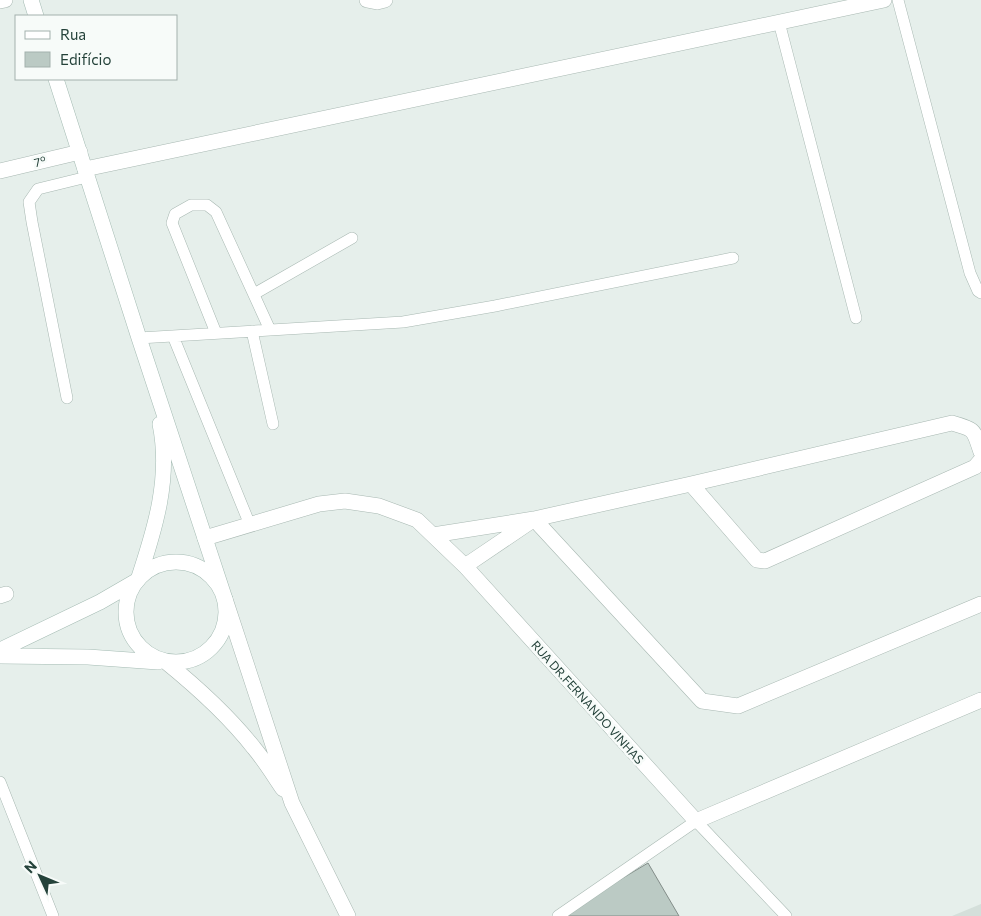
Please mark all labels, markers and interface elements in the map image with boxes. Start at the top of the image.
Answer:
legend [15,15,178,80]
text: Rua [60,25,86,43]
text: Edifício [60,50,111,68]
street label: 7º [33,153,47,169]
street label: RUA DR.FERNANDO VINHAS [529,638,647,766]
north arrow [15,851,65,901]
text: N [21,857,40,876]

